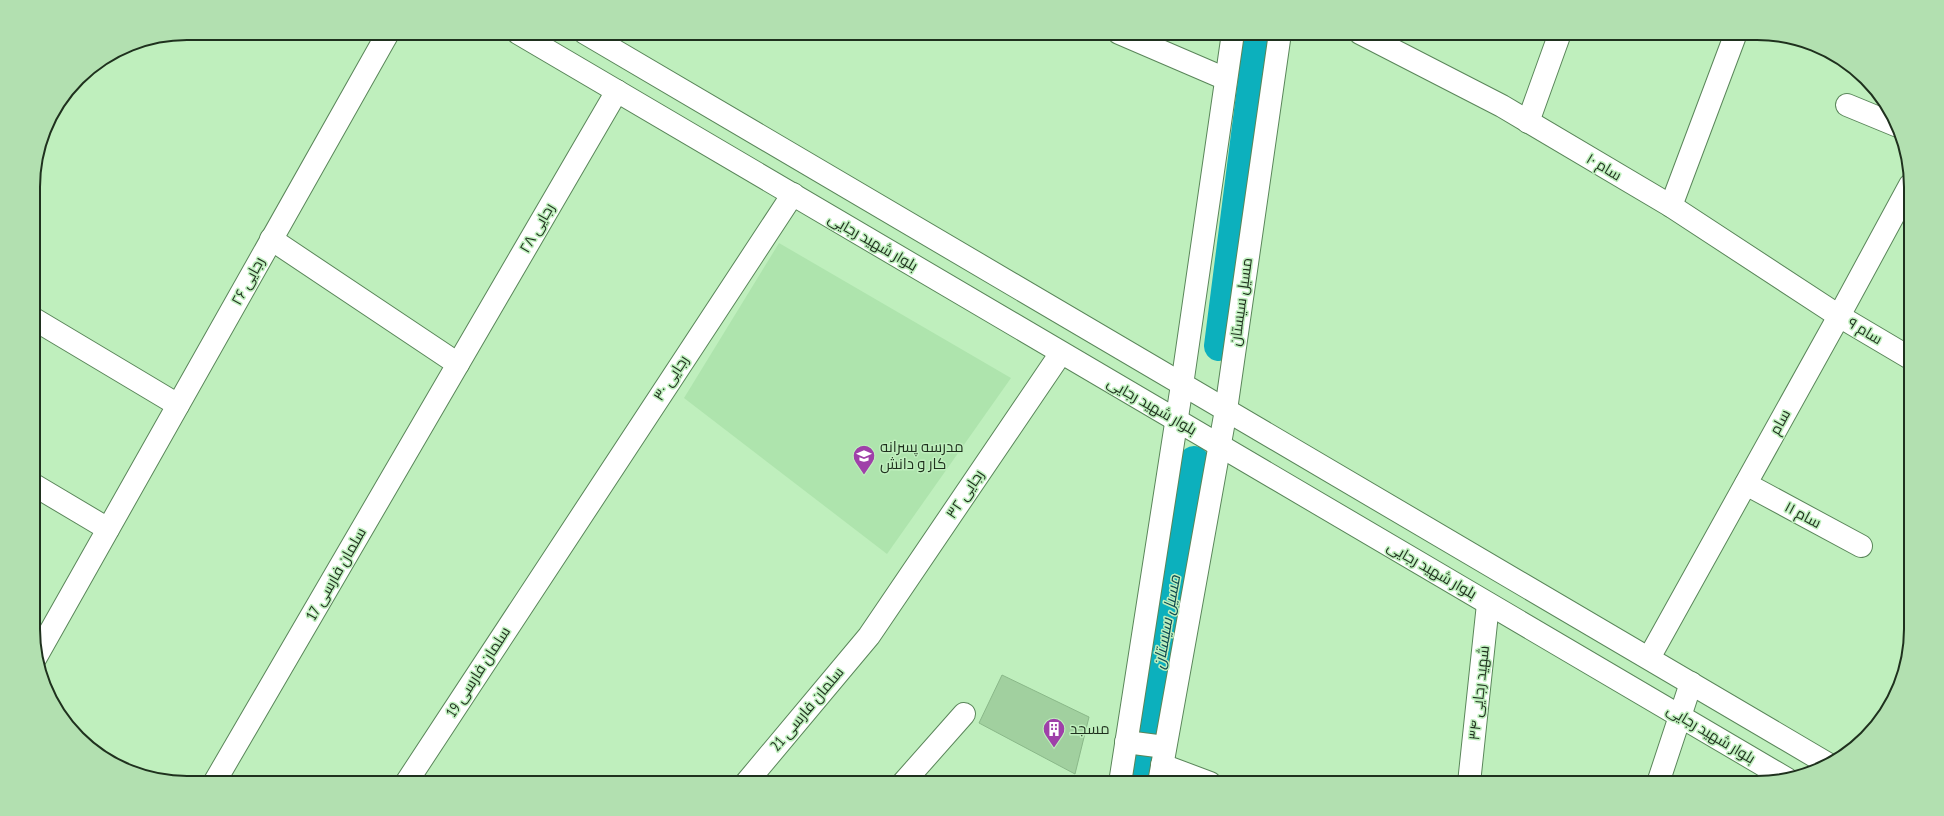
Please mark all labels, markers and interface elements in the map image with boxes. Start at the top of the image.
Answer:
street label: سام ۱۰ [1583,149,1625,185]
street label: رجایی ۲۸ [515,199,559,257]
street label: بلوار شهید رجایی [825,208,921,276]
street label: رجایی ۲۶ [227,253,269,309]
street label: مسیل سیستان [1225,256,1257,348]
street label: سام ۹ [1844,313,1886,349]
street label: رجایی ۳۰ [649,351,693,405]
street label: بلوار شهید رجایی [1104,372,1200,440]
street label: سام [1765,406,1795,438]
place label: مدرسه پسرانه کار و دانش [880,437,964,474]
school or university icon: مدرسه پسرانه کار و دانش [851,443,877,476]
street label: رجایی ۳۲ [941,466,989,522]
street label: سام ۱۱ [1781,497,1825,533]
street label: سلمان فارسی 17 [301,524,371,624]
street label: بلوار شهید رجایی [1384,536,1480,604]
water label: مسیل سیستان [1148,573,1184,671]
street label: سلمان فارسی 19 [441,623,515,721]
street label: شهید رجایی ۳۴ [1464,645,1494,741]
street label: سلمان فارسی 21 [766,663,848,755]
street label: بلوار شهید رجایی [1663,700,1759,768]
building icon: مسجد [1041,716,1067,749]
place label: مسجد [1070,719,1110,738]

